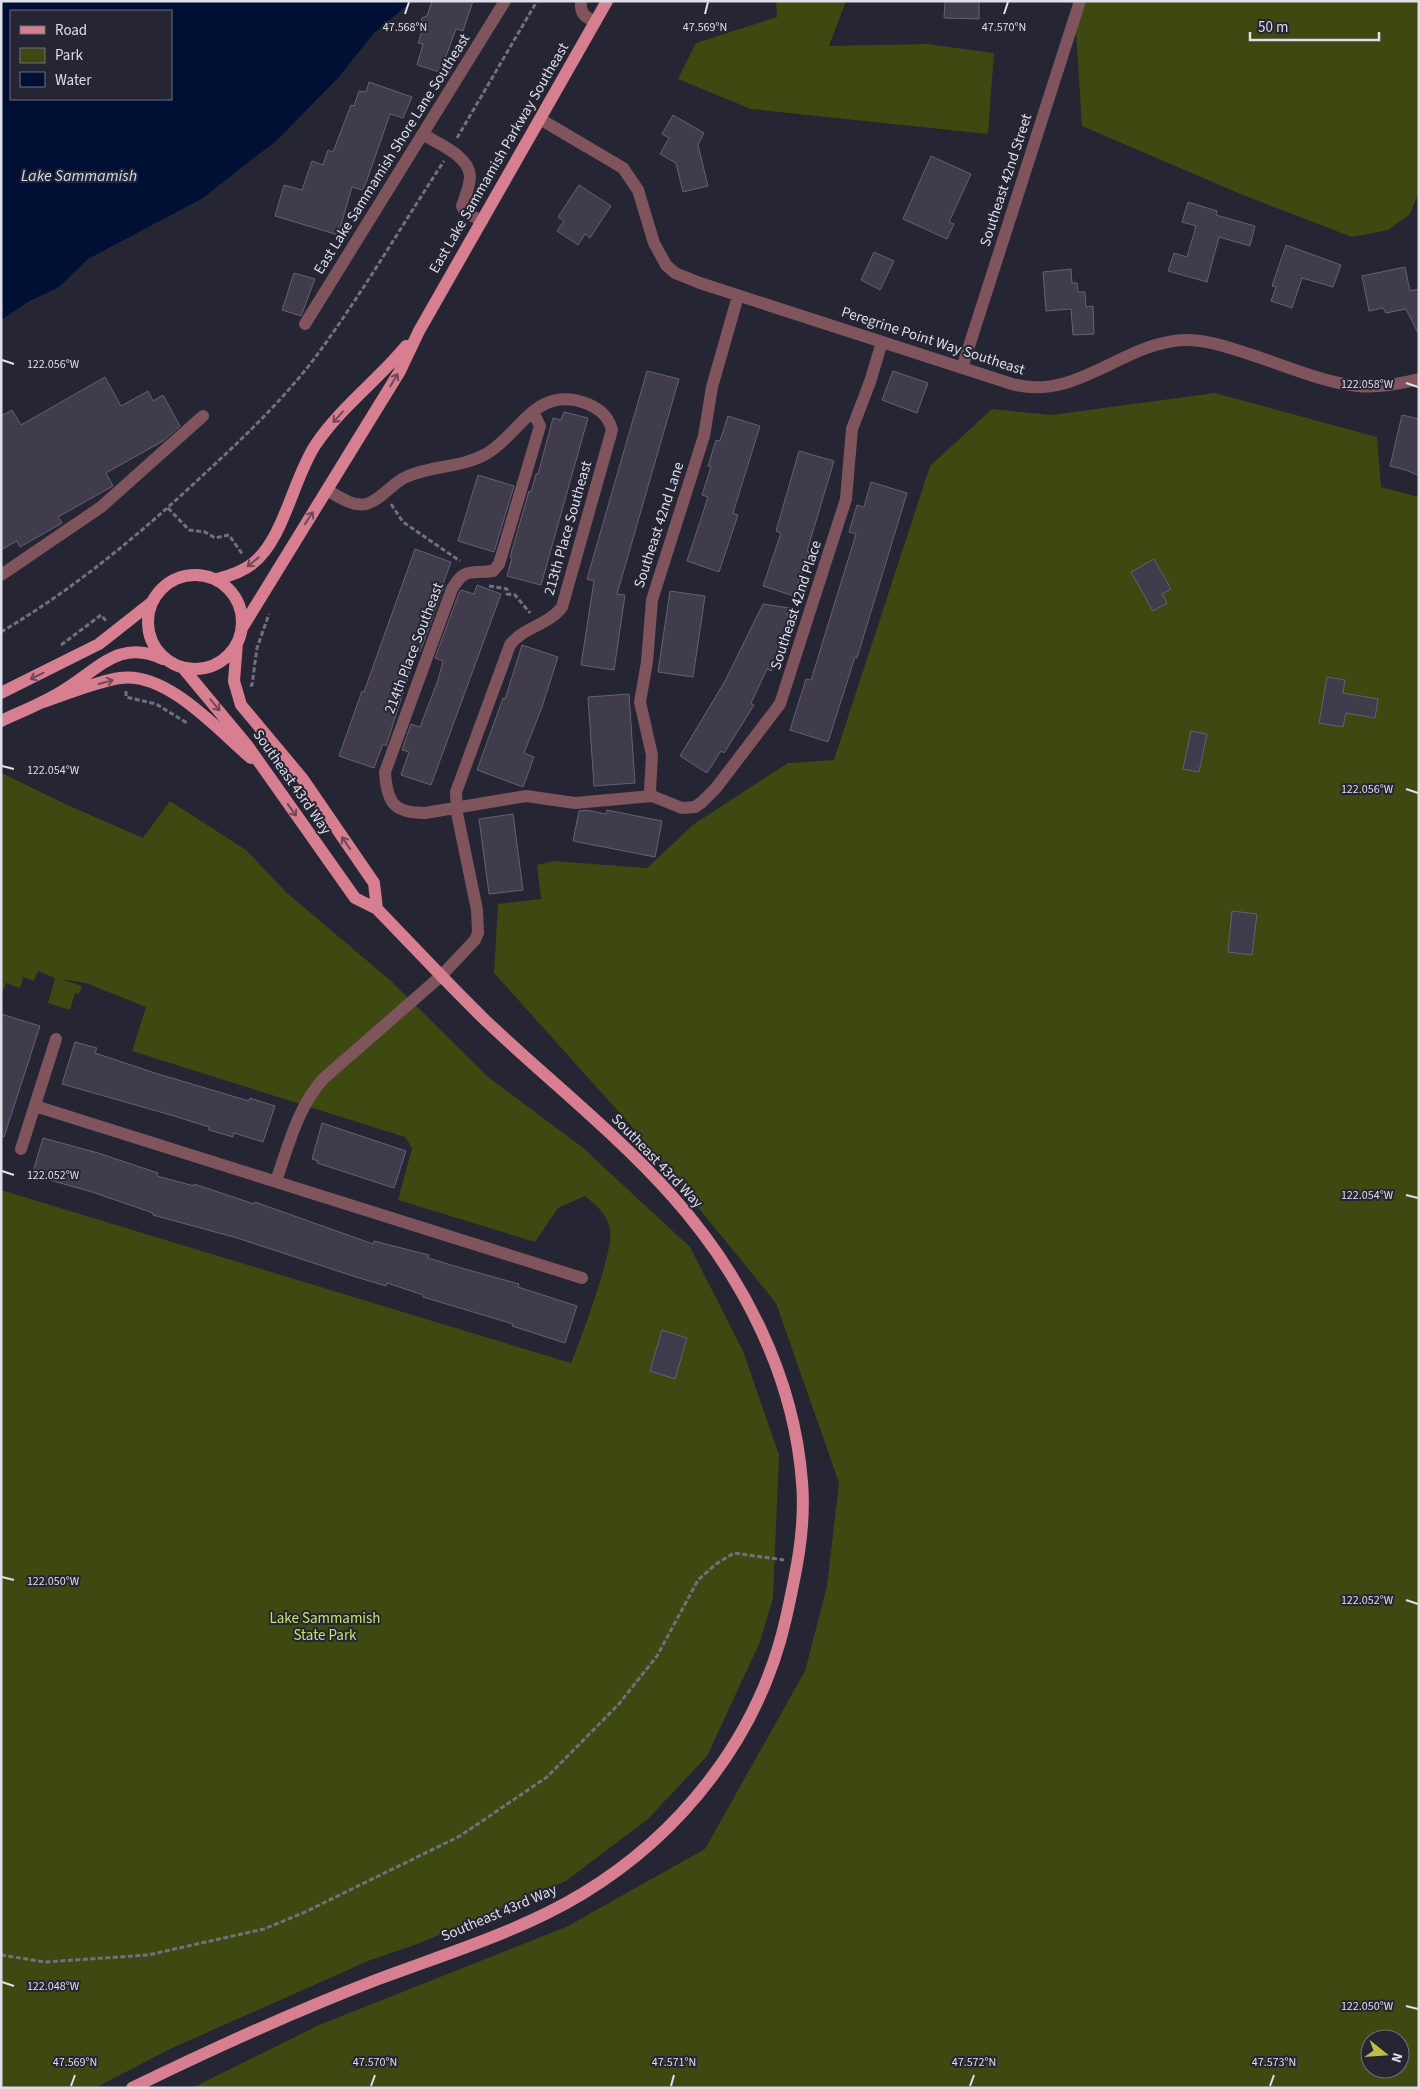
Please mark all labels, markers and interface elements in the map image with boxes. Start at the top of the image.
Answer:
legend [10,10,172,100]
scale bar [1250,10,1379,42]
text: 50 m [1258,17,1288,38]
text: 47.568°N [383,19,427,36]
text: 47.569°N [683,19,727,36]
text: 47.570°N [982,19,1026,36]
text: Road [55,20,87,41]
street label: East Lake Sammamish Shore Lane Southeast [309,30,475,278]
street label: East Lake Sammamish Parkway Southeast [424,39,574,277]
text: Park [55,45,84,66]
text: Water [55,70,92,91]
street label: Southeast 42nd Street [975,111,1037,249]
water label: Lake Sammamish [21,165,137,187]
street label: Peregrine Point Way Southeast [839,301,1027,381]
text: 122.056°W [27,356,80,373]
one-way arrow [390,373,400,387]
text: 122.058°W [1341,376,1394,393]
one-way arrow [332,411,344,424]
street label: 213th Place Southeast [539,458,597,598]
street label: Southeast 42nd Lane [629,459,689,591]
one-way arrow [304,511,314,525]
street label: Southeast 42nd Place [765,538,827,672]
one-way arrow [247,557,260,568]
street label: 214th Place Southeast [379,579,449,717]
one-way arrow [29,671,44,681]
one-way arrow [97,677,113,686]
one-way arrow [210,698,221,711]
street label: Southeast 43rd Way [248,725,336,839]
text: 122.054°W [27,762,80,779]
text: 122.056°W [1341,781,1394,798]
one-way arrow [287,802,297,816]
one-way arrow [341,836,351,850]
street label: Southeast 43rd Way [606,1109,708,1213]
text: 122.052°W [27,1167,80,1184]
text: 122.054°W [1341,1187,1394,1204]
text: 122.050°W [27,1573,80,1590]
text: 122.052°W [1341,1592,1394,1609]
park label: Lake Sammamish State Park [269,1608,381,1646]
street label: Southeast 43rd Way [438,1879,560,1947]
text: 122.048°W [27,1978,80,1995]
text: 122.050°W [1341,1998,1394,2015]
north arrow [1360,2029,1410,2079]
text: N [1386,2050,1407,2065]
text: 47.569°N [53,2054,97,2071]
text: 47.570°N [353,2054,397,2071]
text: 47.571°N [652,2054,696,2071]
text: 47.572°N [952,2054,996,2071]
text: 47.573°N [1252,2054,1296,2071]

